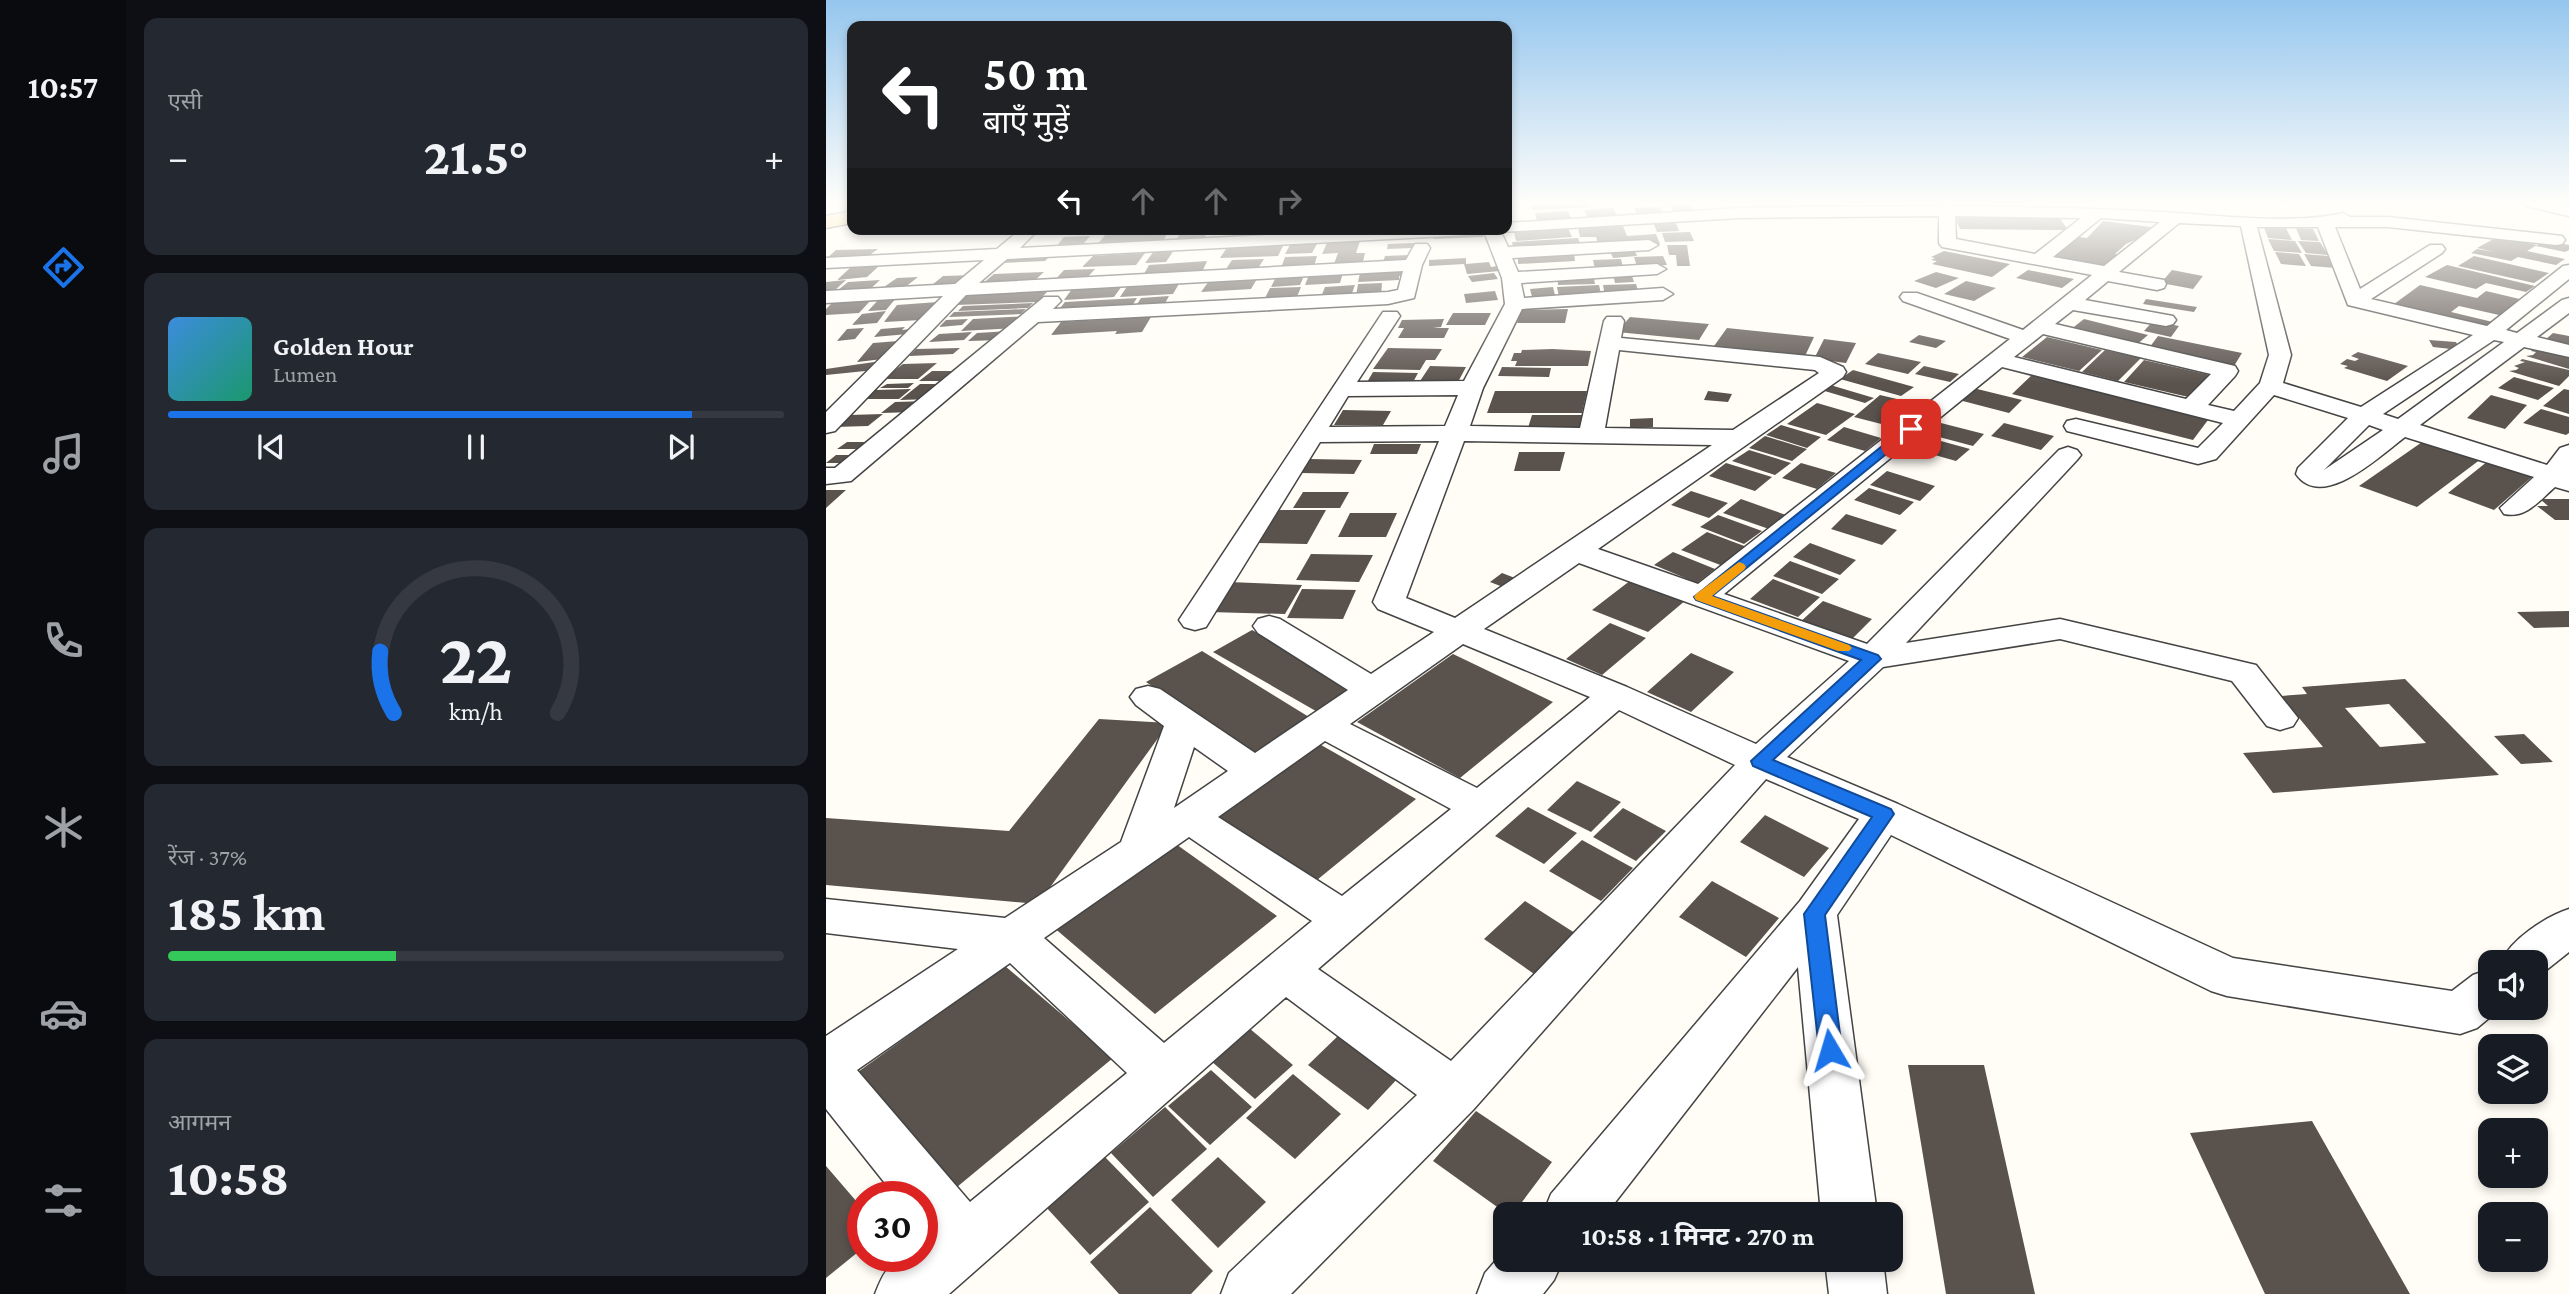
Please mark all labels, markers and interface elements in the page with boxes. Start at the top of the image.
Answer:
text: 50 m [983,46,1088,101]
icon: left [868,49,959,140]
text: 10:57 [28,69,98,105]
text: एसी [168,88,202,114]
text: बाएँ मुड़ें [983,104,1070,140]
text: 21.5° [424,127,529,185]
text: − [168,136,188,178]
text: + [764,136,784,178]
icon: left [1051,182,1089,220]
icon: ahead [1124,182,1162,220]
icon: ahead [1197,182,1235,220]
icon: right [1270,182,1308,220]
icon: directions [39,243,88,292]
text: Golden Hour [273,332,414,361]
text: Lumen [273,361,337,387]
pin [1881,399,1941,459]
icon: arrive [1892,410,1930,448]
icon: previous [252,428,290,466]
icon: pause [457,428,495,466]
icon: next [662,428,700,466]
icon: music [39,429,88,478]
icon: phone [39,616,88,665]
text: 22 [439,618,513,699]
text: km/h [449,698,503,725]
icon: climate [39,803,88,852]
text: रेंज · 37% [168,844,247,870]
text: 185 km [168,883,325,941]
map controls [2478,950,2548,1272]
button: sound [2478,950,2548,1020]
icon: car [39,989,88,1038]
position arrow [1793,1013,1867,1087]
button: layers [2478,1034,2548,1104]
text: आगमन [168,1109,231,1135]
button: + [2478,1118,2548,1188]
text: 10:58 [168,1148,289,1206]
icon: filters [39,1176,88,1225]
speed limit sign: 30 [847,1181,938,1272]
button: − [2478,1202,2548,1272]
text: 10:58 · 1 मिनट · 270 m [1582,1222,1814,1251]

